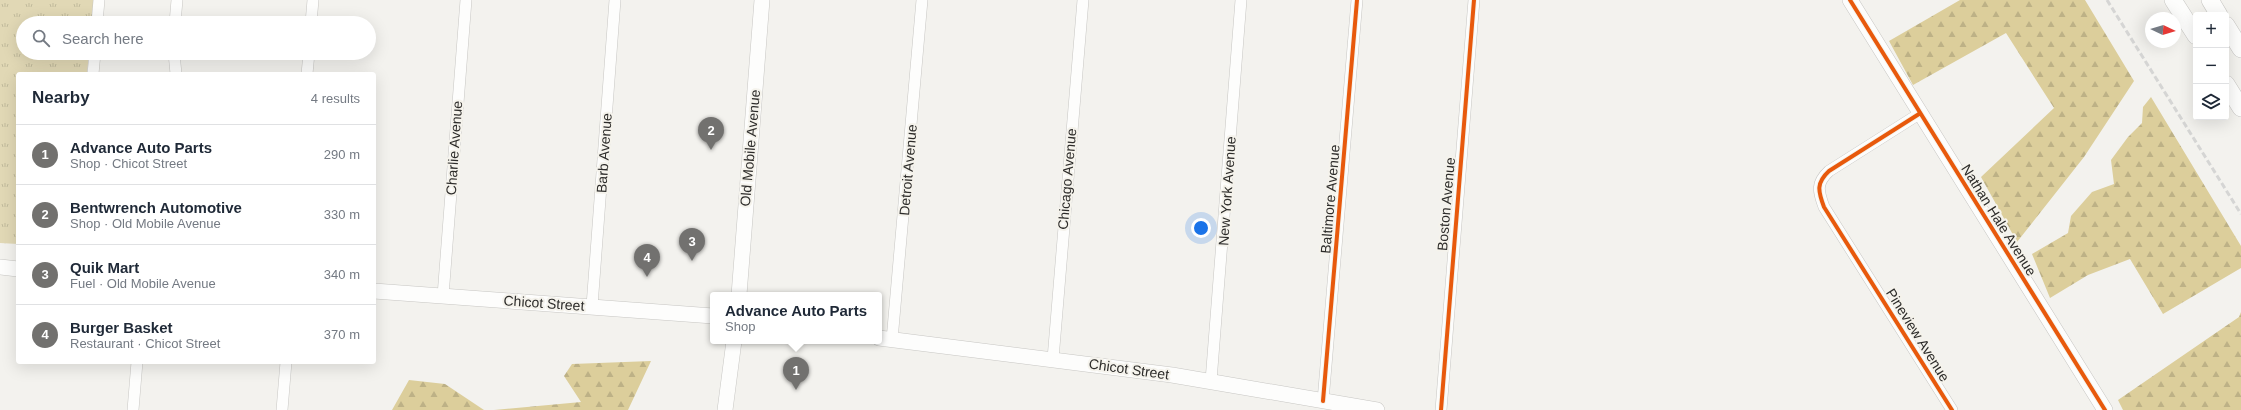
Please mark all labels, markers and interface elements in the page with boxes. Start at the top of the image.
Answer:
north arrow [2145,12,2181,48]
map controls [2193,12,2229,120]
button: + [2193,12,2229,48]
search box [16,16,376,60]
icon: search [30,27,52,49]
text: Search here [62,30,144,47]
button: − [2193,48,2229,84]
button: layers [2193,84,2229,120]
text: Nearby [32,88,90,107]
street label: Old Mobile Avenue [737,89,763,207]
text: 4 results [311,91,360,106]
street label: Charlie Avenue [443,100,465,196]
street label: Barb Avenue [593,112,615,193]
pin: 2 [698,117,724,150]
street label: Detroit Avenue [896,123,920,216]
street label: Chicago Avenue [1055,127,1079,230]
street label: New York Avenue [1215,136,1239,246]
text: Advance Auto Parts [70,139,212,156]
street label: Baltimore Avenue [1317,144,1343,254]
text: 1 [41,147,49,162]
text: 290 m [324,147,360,162]
text: Shop · Chicot Street [70,156,187,171]
street label: Boston Avenue [1434,156,1458,251]
street label: Nathan Hale Avenue [1958,161,2040,279]
text: Bentwrench Automotive [70,199,242,216]
text: 2 [41,207,49,222]
text: 330 m [324,207,360,222]
text: Shop · Old Mobile Avenue [70,216,221,231]
your location [1191,218,1211,238]
pin: 3 [679,228,705,261]
pin: 4 [634,244,660,277]
text: Quik Mart [70,259,139,276]
text: 3 [41,267,49,282]
text: 340 m [324,267,360,282]
text: Fuel · Old Mobile Avenue [70,276,216,291]
street label: Pineview Avenue [1883,286,1953,385]
street label: Chicot Street [503,292,585,314]
popup [710,292,882,344]
text: Advance Auto Parts [725,302,867,319]
text: Burger Basket [70,319,173,336]
text: Shop [725,319,755,334]
text: 4 [41,327,49,342]
text: 370 m [324,327,360,342]
text: Restaurant · Chicot Street [70,336,220,351]
street label: Chicot Street [1088,355,1170,383]
pin: 1 [783,357,809,390]

